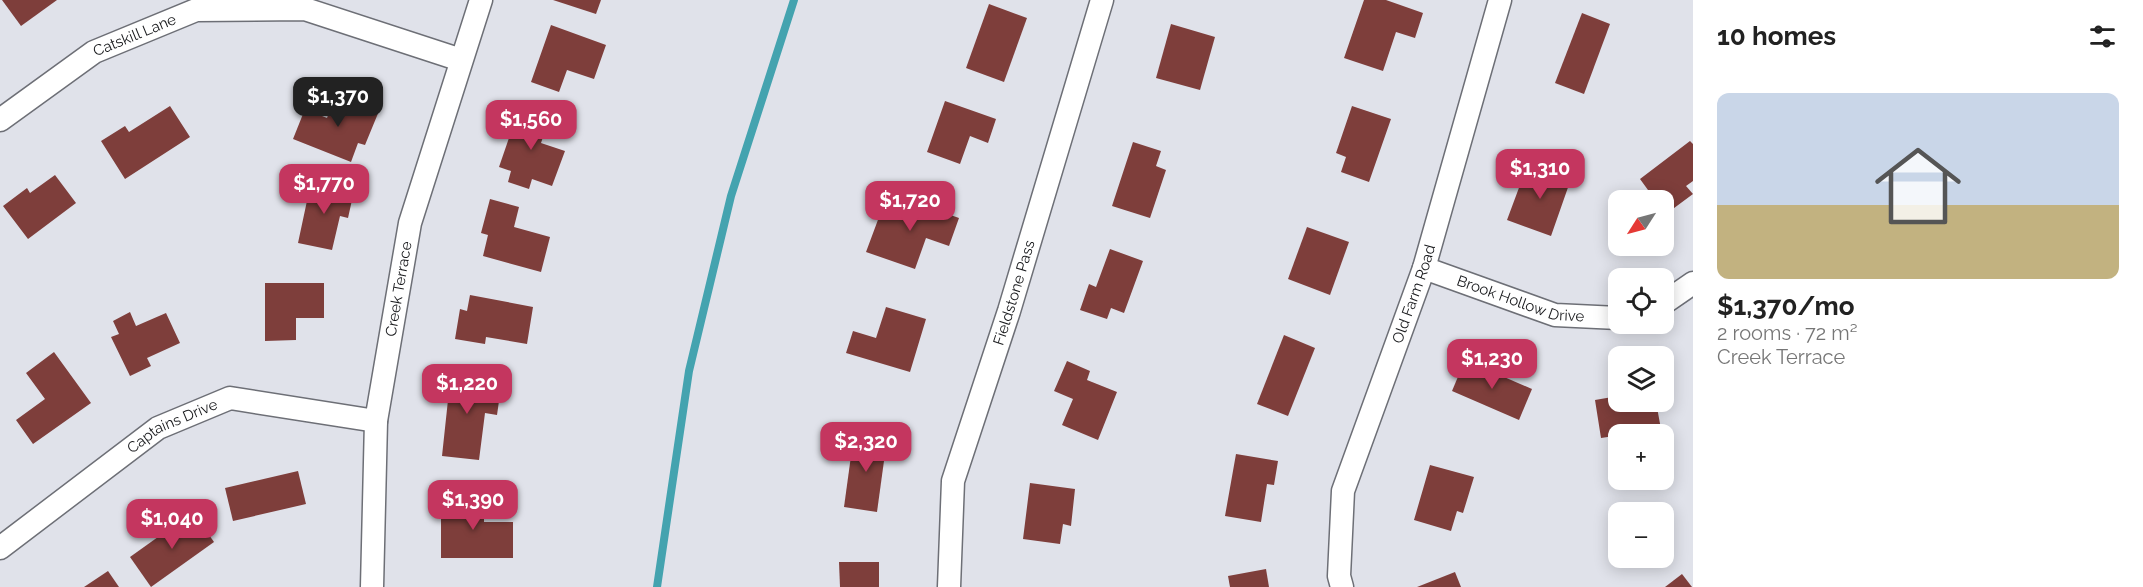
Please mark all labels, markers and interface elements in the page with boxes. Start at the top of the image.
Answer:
street label: Catskill Lane [91,10,179,60]
icon: filters [2086,20,2119,53]
text: 10 homes [1717,21,1836,51]
pin: $1,370 [289,77,387,128]
text: $1,370 [307,84,369,108]
pin: $1,560 [482,100,580,151]
text: $1,560 [500,107,562,131]
icon: home [1864,132,1972,240]
pin: $1,310 [1491,149,1589,200]
text: $1,310 [1510,156,1570,180]
pin: $1,770 [275,164,373,215]
text: $1,770 [293,171,355,195]
pin: $1,720 [861,181,959,232]
text: $1,720 [879,188,941,212]
north arrow [1608,190,1674,256]
map controls [1608,190,1674,568]
street label: Fieldstone Pass [989,238,1039,347]
street label: Creek Terrace [382,240,416,338]
street label: Old Farm Road [1388,242,1439,346]
button: locate [1608,268,1674,334]
street label: Brook Hollow Drive [1454,272,1585,325]
text: $1,370/mo [1717,291,1854,321]
text: 2 rooms · 72 m² [1717,321,1857,345]
pin: $1,230 [1443,339,1541,390]
text: Creek Terrace [1717,345,1845,369]
text: $1,230 [1461,346,1523,370]
button: layers [1608,346,1674,412]
pin: $1,220 [418,364,516,415]
text: $1,220 [436,371,498,395]
street label: Captains Drive [124,395,220,457]
pin: $2,320 [817,422,915,473]
button: + [1608,424,1674,490]
text: $2,320 [834,429,898,453]
pin: $1,390 [424,480,522,531]
text: $1,390 [442,487,504,511]
pin: $1,040 [123,499,221,550]
button: − [1608,502,1674,568]
text: $1,040 [140,506,204,530]

